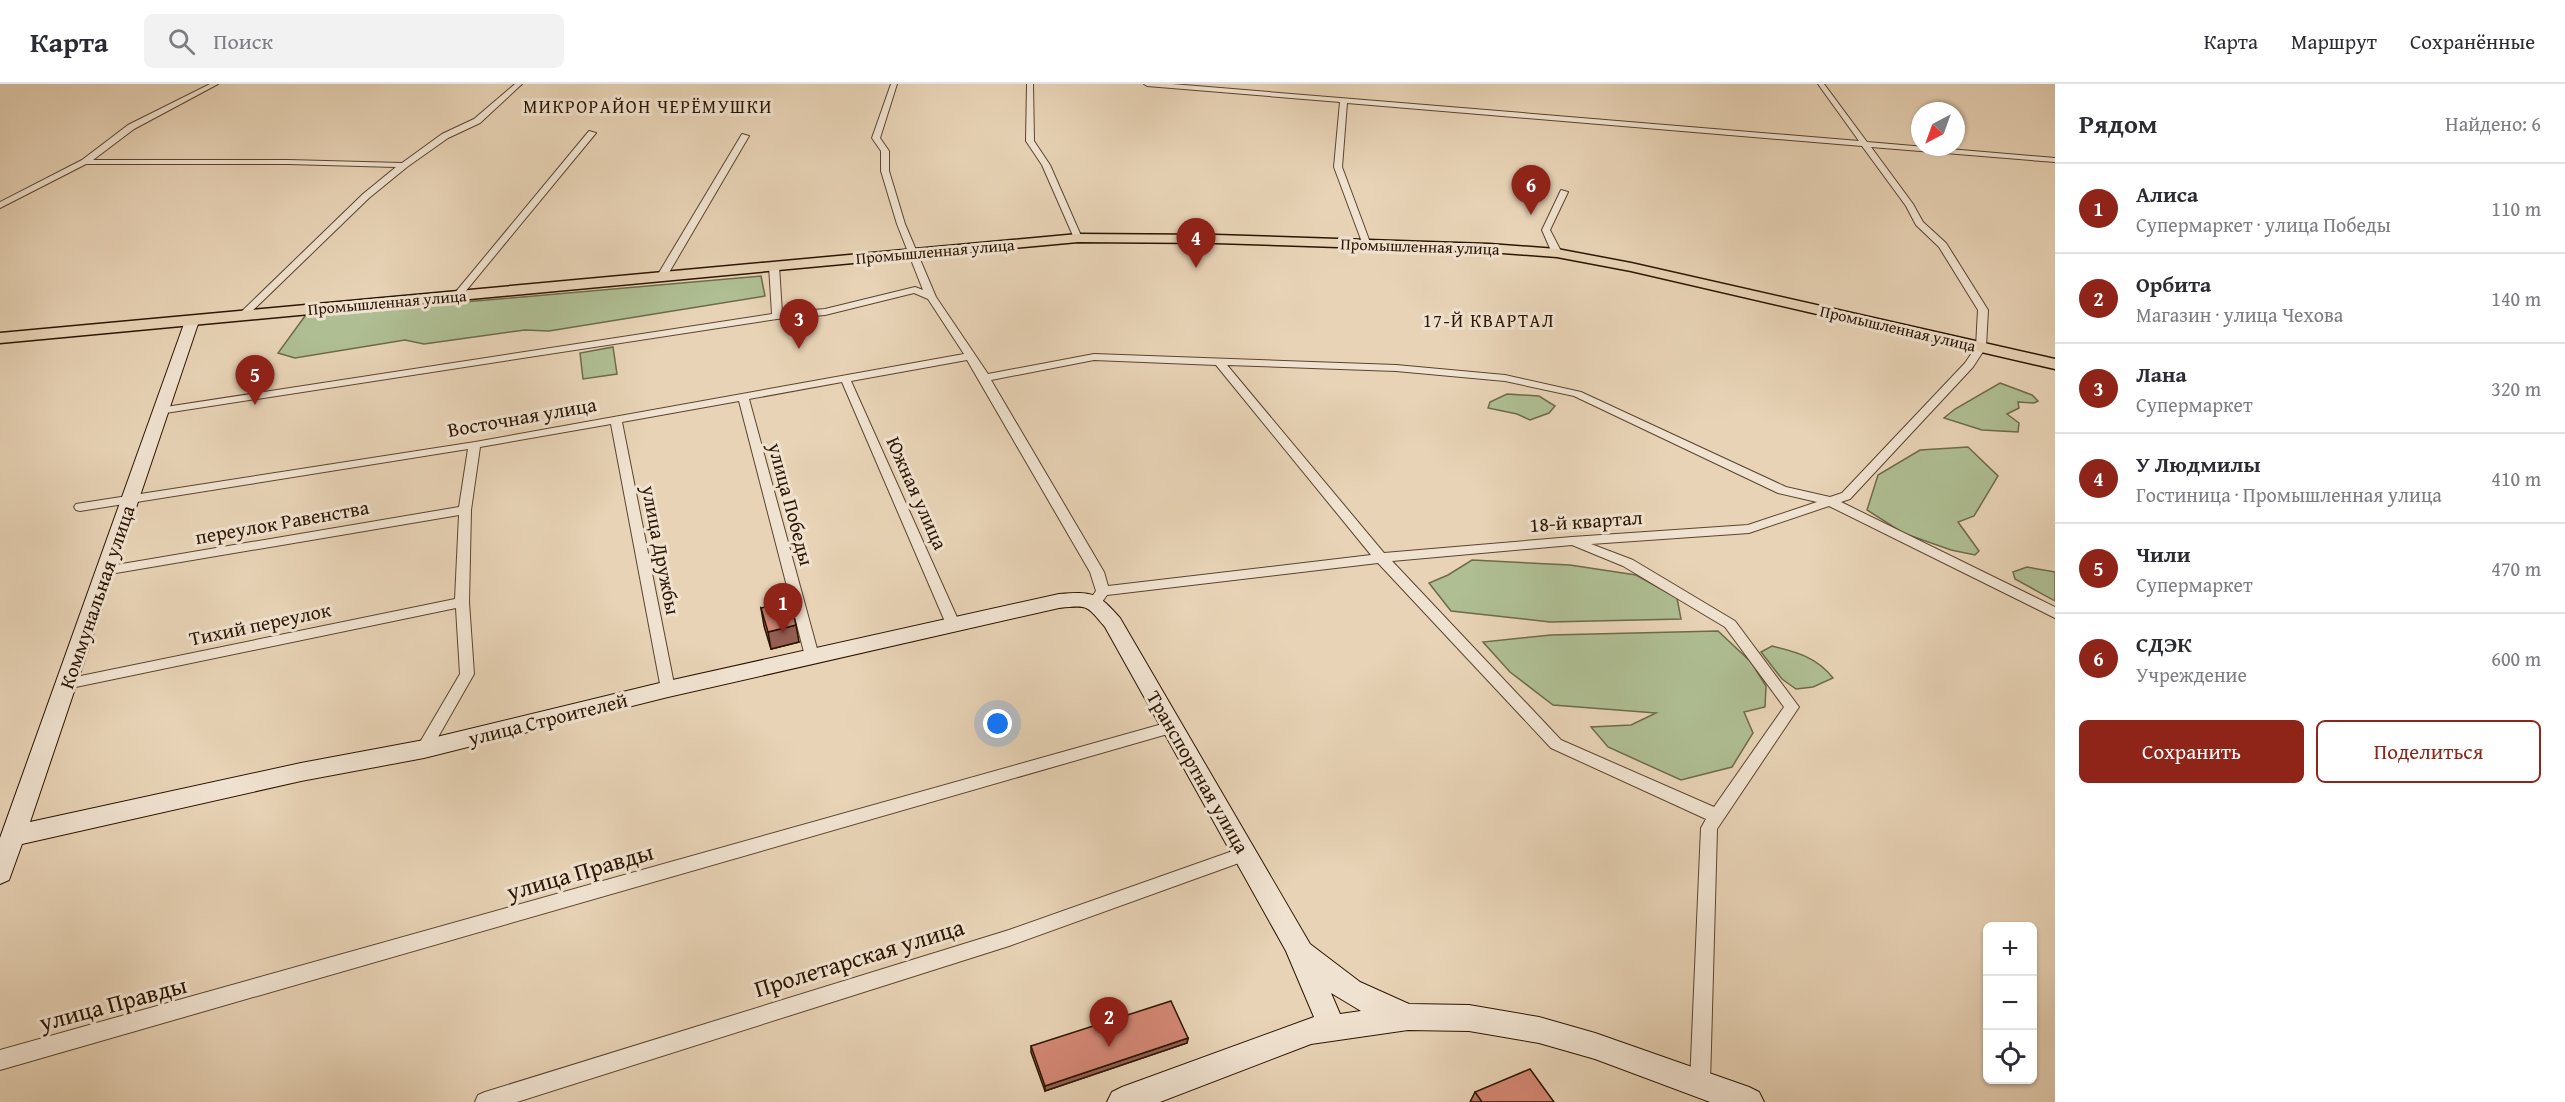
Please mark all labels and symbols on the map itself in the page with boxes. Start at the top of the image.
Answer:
district label: МИКРОРАЙОН ЧЕРЁМУШКИ [523,93,773,120]
north arrow [1911,102,1965,156]
pin: 6 [1512,166,1550,215]
pin: 4 [1176,218,1216,268]
street label: Промышленная улица [1340,231,1500,261]
street label: Промышленная улица [855,232,1016,270]
street label: Промышленная улица [307,283,468,321]
street label: Промышленная улица [1818,298,1979,358]
pin: 3 [780,300,818,349]
district label: 17-Й КВАРТАЛ [1423,307,1555,334]
pin: 5 [236,356,274,405]
street label: Восточная улица [445,389,599,444]
street label: Южная улица [880,431,956,555]
street label: улица Победы [761,438,822,568]
street label: улица Дружбы [635,482,688,617]
street label: переулок Равенства [193,492,372,551]
street label: Коммунальная улица [51,501,142,693]
street label: 18-й квартал [1529,502,1643,539]
pin: 1 [764,584,802,633]
street label: Тихий переулок [186,594,334,653]
street label: улица Строителей [464,685,631,753]
street label: Транспортная улица [1140,685,1257,859]
your location [983,709,1012,738]
street label: улица Правды [501,834,658,909]
street label: Пролетарская улица [750,909,969,1006]
street label: улица Правды [34,967,191,1040]
pin: 2 [1090,998,1128,1047]

